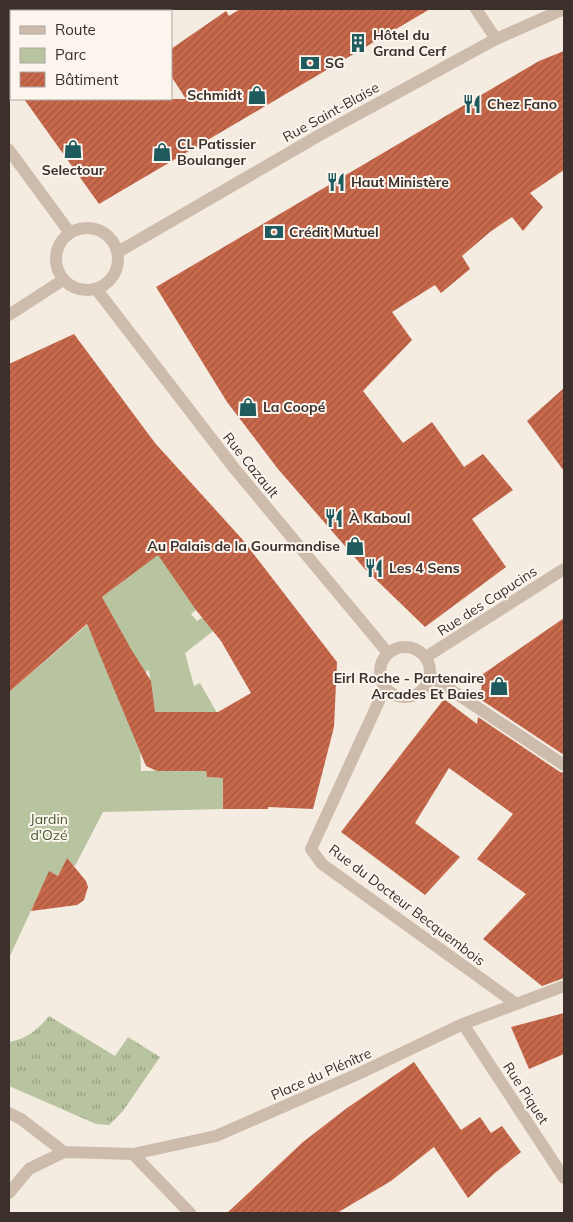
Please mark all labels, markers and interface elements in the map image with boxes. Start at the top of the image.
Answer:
legend [10,10,172,100]
text: Route [55,20,96,39]
place label: Hôtel du Grand Cerf [373,26,447,60]
building icon: Hôtel du Grand Cerf [347,32,369,54]
text: Parc [55,45,86,64]
bank icon: SG [299,52,321,74]
place label: SG [325,54,344,72]
text: Bâtiment [55,70,118,89]
street label: Rue Saint-Blaise [280,78,382,146]
shop icon: Schmidt [246,84,268,106]
place label: Schmidt [187,86,243,104]
restaurant icon: Chez Fano [461,93,483,115]
place label: Chez Fano [487,95,557,113]
place label: CL Patissier Boulanger [177,135,256,169]
shop icon: Selectour [62,138,84,160]
shop icon: CL Patissier Boulanger [151,141,173,163]
place label: Selectour [42,161,105,179]
restaurant icon: Haut Ministère [325,171,347,193]
place label: Haut Ministère [351,173,449,191]
bank icon: Crédit Mutuel [263,221,285,243]
place label: Crédit Mutuel [289,223,379,241]
shop icon: La Coopé [237,396,259,418]
place label: La Coopé [263,398,326,416]
street label: Rue Cazault [219,429,283,501]
restaurant icon: À Kaboul [323,507,345,529]
place label: À Kaboul [349,509,410,527]
shop icon: Au Palais de la Gourmandise [344,535,366,557]
place label: Au Palais de la Gourmandise [147,537,340,555]
restaurant icon: Les 4 Sens [363,557,385,579]
place label: Les 4 Sens [389,559,460,577]
street label: Rue des Capucins [434,562,540,640]
place label: Eirl Roche - Partenaire Arcades Et Baies [334,669,484,703]
shop icon: Eirl Roche - Partenaire Arcades Et Baies [488,675,510,697]
park label: Jardin d'Ozé [30,810,68,844]
street label: Rue du Docteur Becquembois [325,840,489,970]
street label: Place du Plénître [268,1044,374,1104]
street label: Rue Piquet [499,1059,553,1128]

